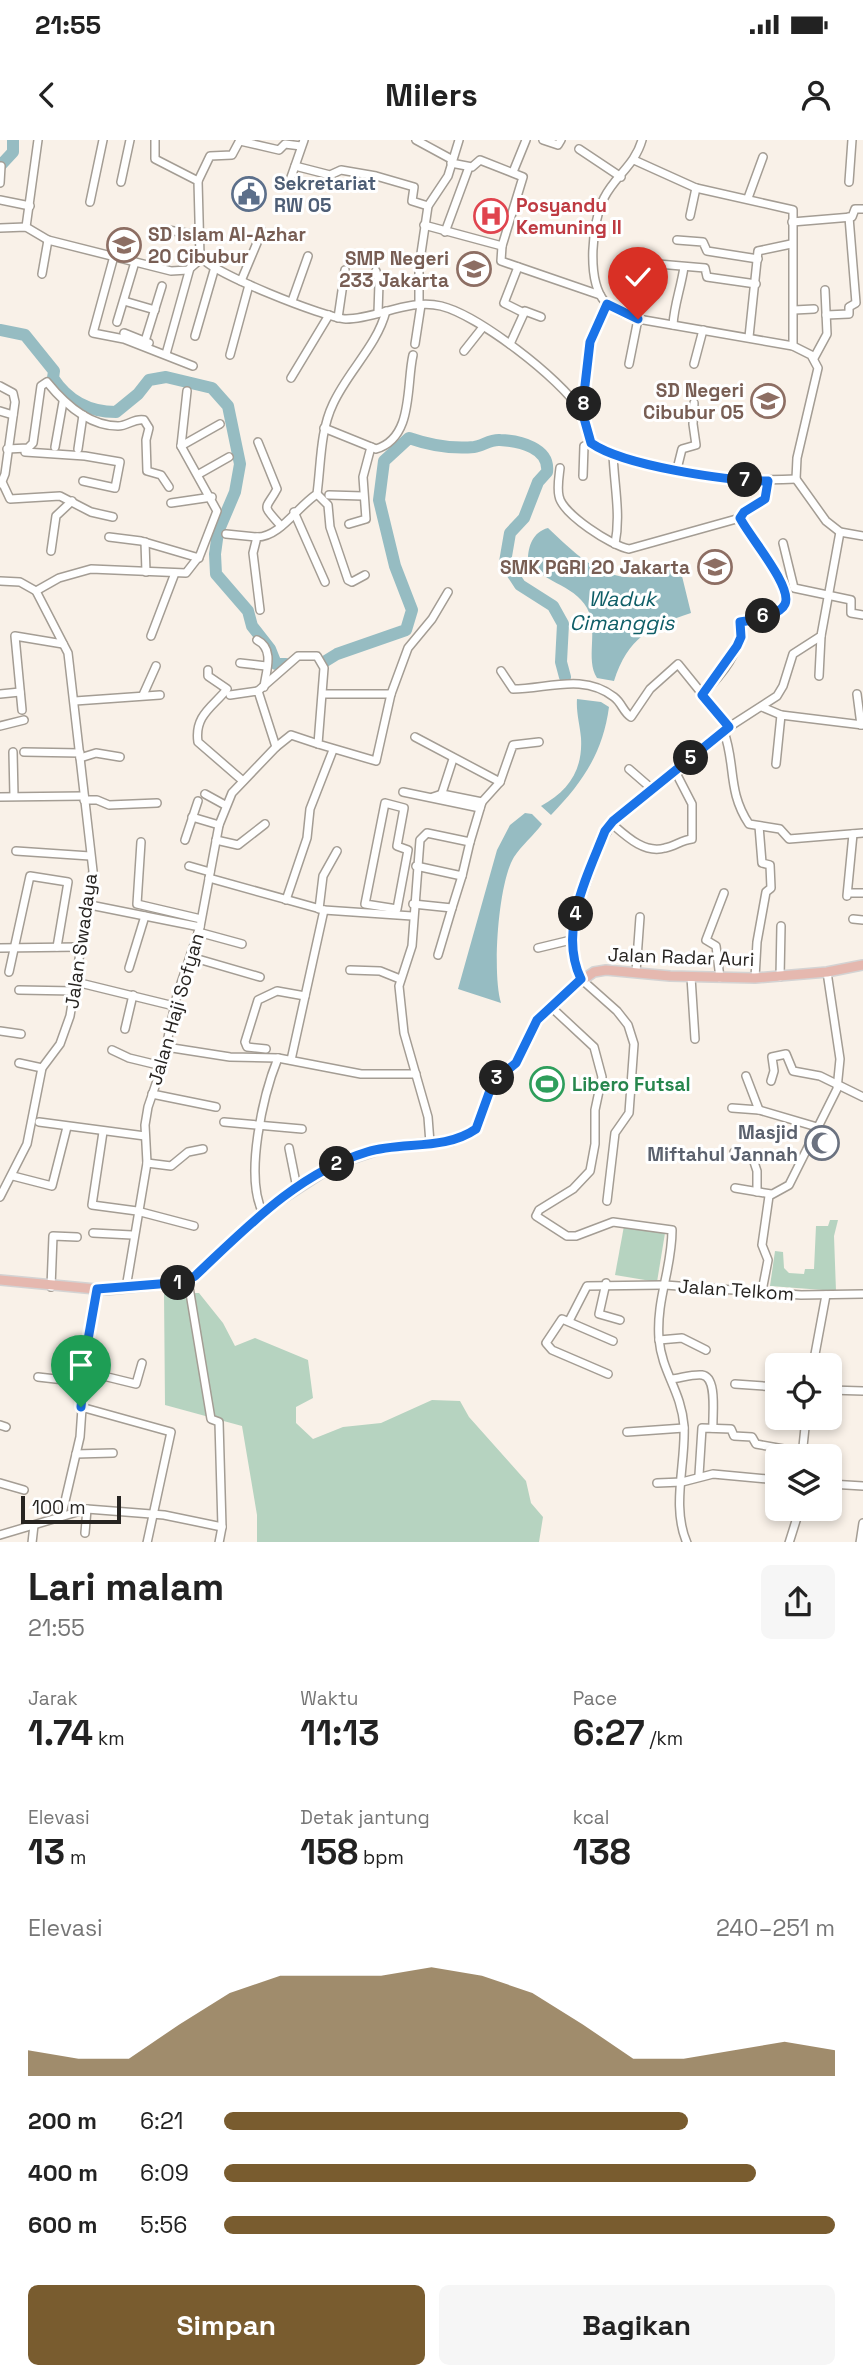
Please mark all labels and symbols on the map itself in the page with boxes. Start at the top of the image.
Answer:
place label: Sekretariat RW 05 [274,171,376,218]
public building icon: Sekretariat RW 05 [230,175,268,213]
place label: Posyandu Kemuning II [516,193,622,240]
hospital icon: Posyandu Kemuning II [472,197,510,235]
place label: SD Islam Al-Azhar 20 Cibubur [148,222,306,269]
school or university icon: SD Islam Al-Azhar 20 Cibubur [105,226,143,264]
place label: SMP Negeri 233 Jakarta [339,246,449,293]
pin [608,247,668,319]
school or university icon: SMP Negeri 233 Jakarta [455,250,493,288]
place label: SD Negeri Cibubur 05 [643,378,744,425]
school or university icon: SD Negeri Cibubur 05 [749,382,787,420]
pin: 8 [566,386,602,422]
pin: 7 [728,462,762,498]
school or university icon: SMK PGRI 20 Jakarta [696,548,734,586]
place label: SMK PGRI 20 Jakarta [500,555,690,580]
water label: Waduk Cimanggis [570,585,675,636]
pin: 6 [746,598,780,634]
pin: 5 [674,740,708,776]
street label: Jalan Swadaya [59,872,103,1010]
pin: 4 [558,896,594,932]
street label: Jalan Haji Sofyan [142,930,210,1088]
street label: Jalan Radar Auri [607,942,755,972]
pin: 3 [480,1060,514,1096]
sports icon: Libero Futsal [528,1065,566,1103]
place label: Libero Futsal [572,1072,691,1097]
place label: Masjid Miftahul Jannah [647,1120,798,1167]
mosque icon: Masjid Miftahul Jannah [803,1124,841,1162]
pin: 2 [320,1146,354,1182]
pin: 1 [160,1266,196,1300]
street label: Jalan Telkom [677,1273,795,1307]
pin [51,1335,111,1407]
scale bar [21,1493,121,1525]

